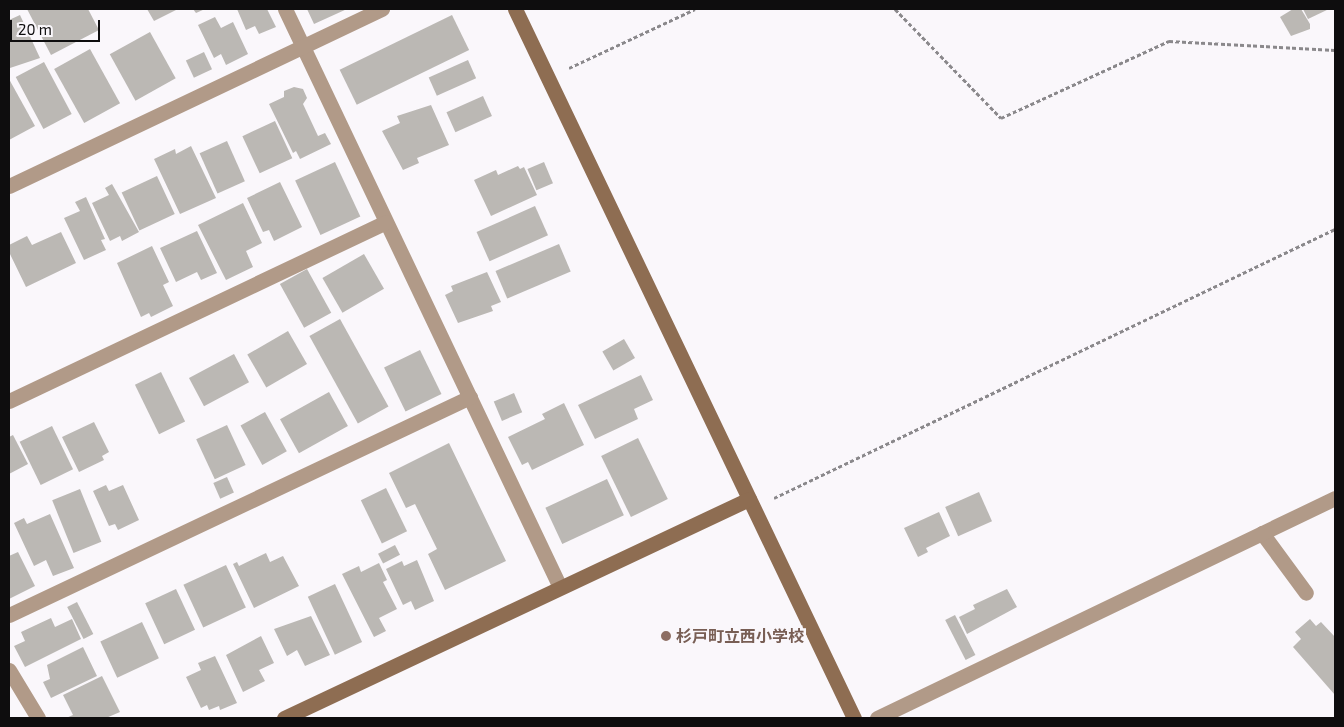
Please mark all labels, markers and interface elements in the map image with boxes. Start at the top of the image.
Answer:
scale bar [12,10,102,42]
text: 20 m [18,20,52,38]
place label: 杉戸町立西小学校 [676,626,804,646]
marker: 杉戸町立西小学校 [660,630,672,642]

